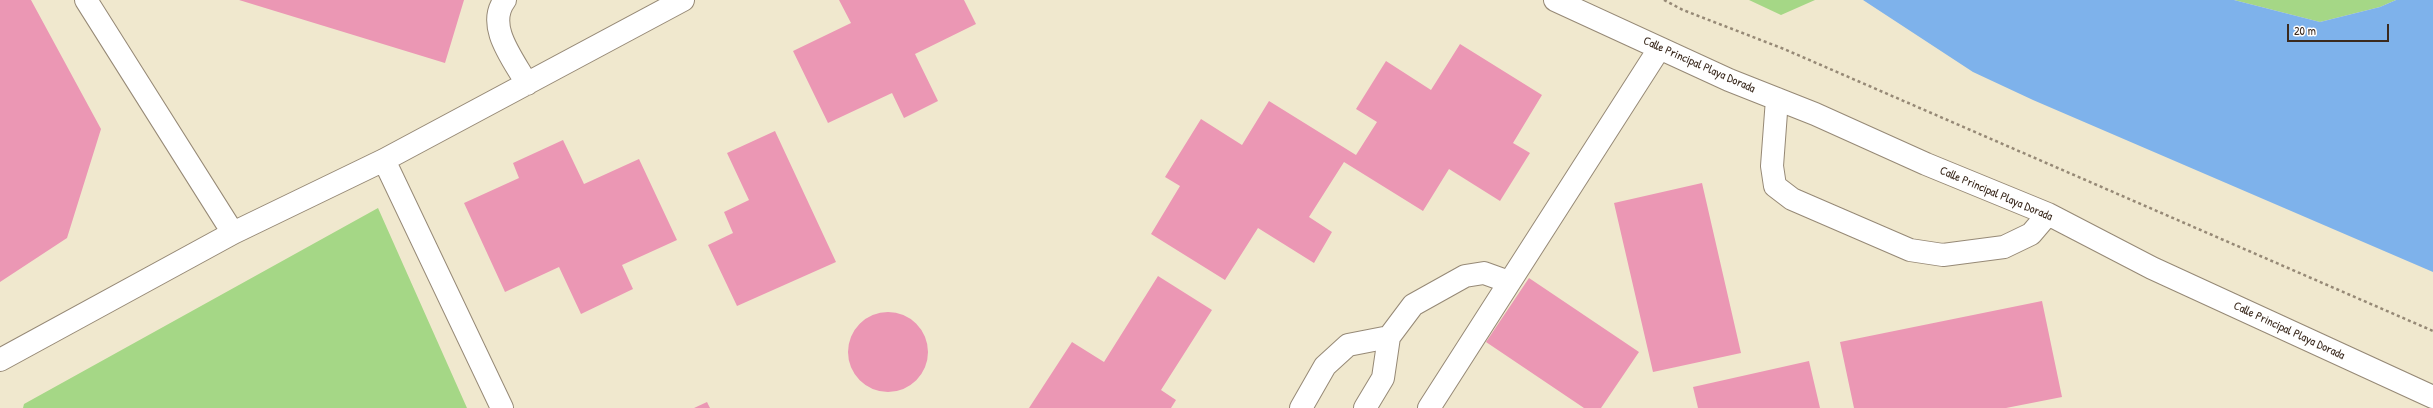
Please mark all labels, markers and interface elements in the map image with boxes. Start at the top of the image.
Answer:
scale bar [2289,16,2391,42]
text: 20 m [2294,22,2316,39]
street label: Calle Principal Playa Dorada [1641,34,1757,96]
street label: Calle Principal Playa Dorada [1937,164,2055,224]
street label: Calle Principal Playa Dorada [2231,299,2347,363]

